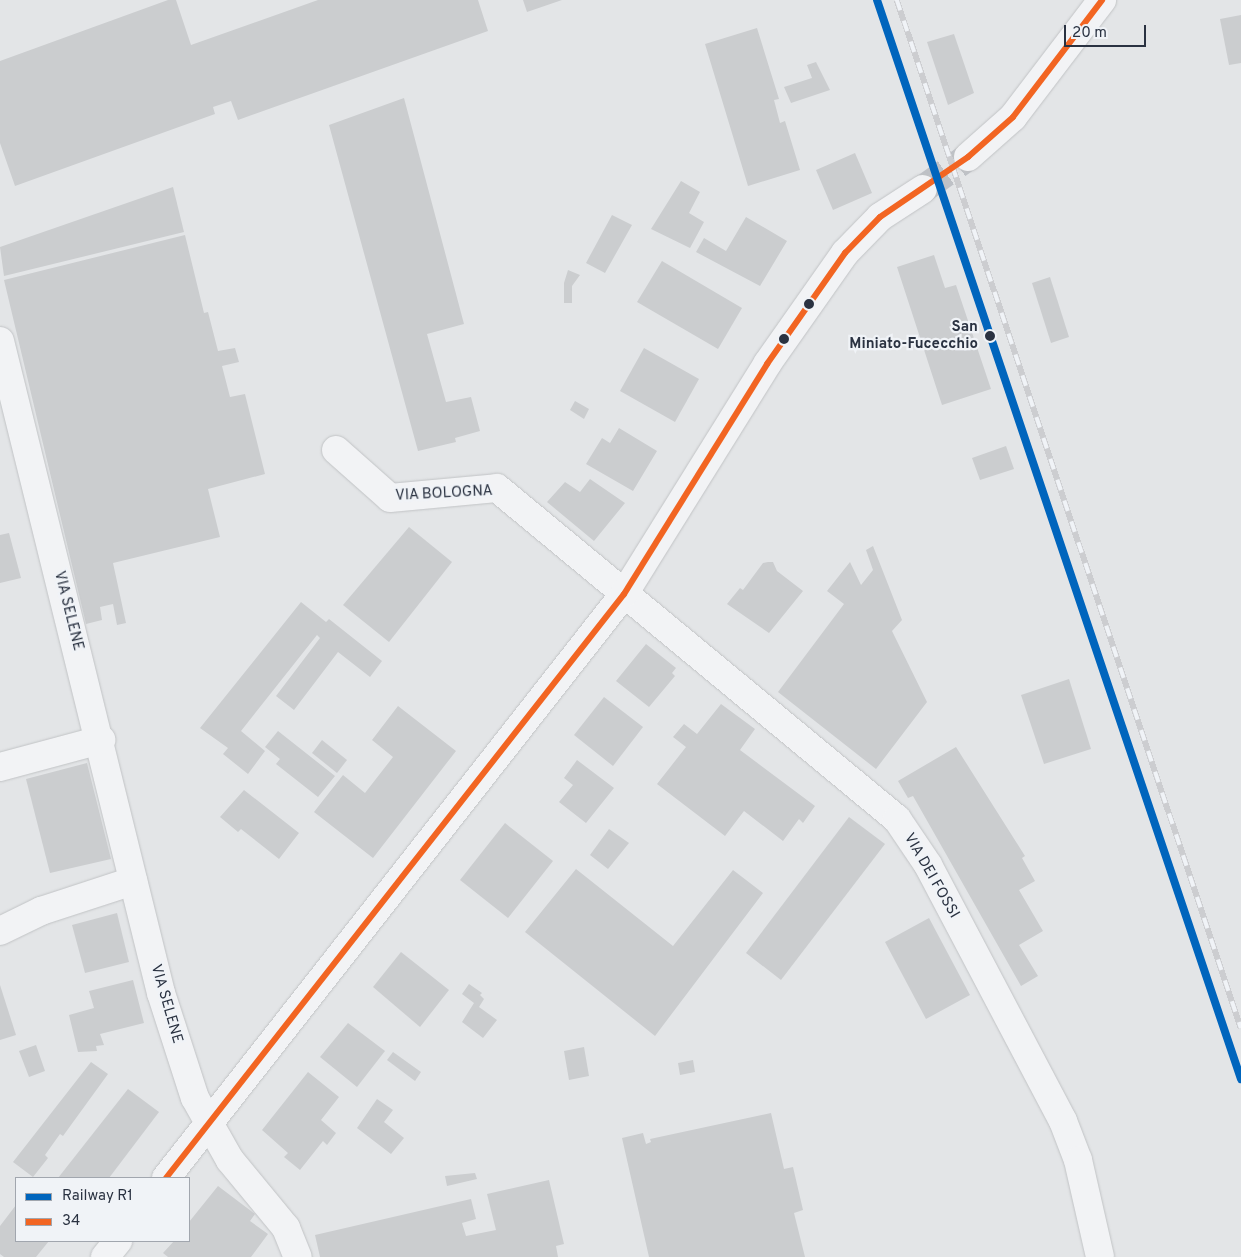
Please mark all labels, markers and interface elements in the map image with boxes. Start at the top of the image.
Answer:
scale bar [1066,15,1148,47]
text: 20 m [1072,24,1107,43]
unlabelled marker [804,299,814,309]
place label: San Miniato-Fucecchio [849,318,978,353]
marker: San Miniato-Fucecchio [981,327,999,345]
unlabelled marker [779,334,789,344]
street label: VIA BOLOGNA [394,482,494,506]
street label: VIA SELENE [49,569,87,653]
street label: VIA DEI FOSSI [899,830,963,922]
street label: VIA SELENE [146,962,186,1046]
legend [15,1177,190,1242]
text: Railway R1 [62,1187,133,1206]
text: 34 [62,1212,80,1231]

